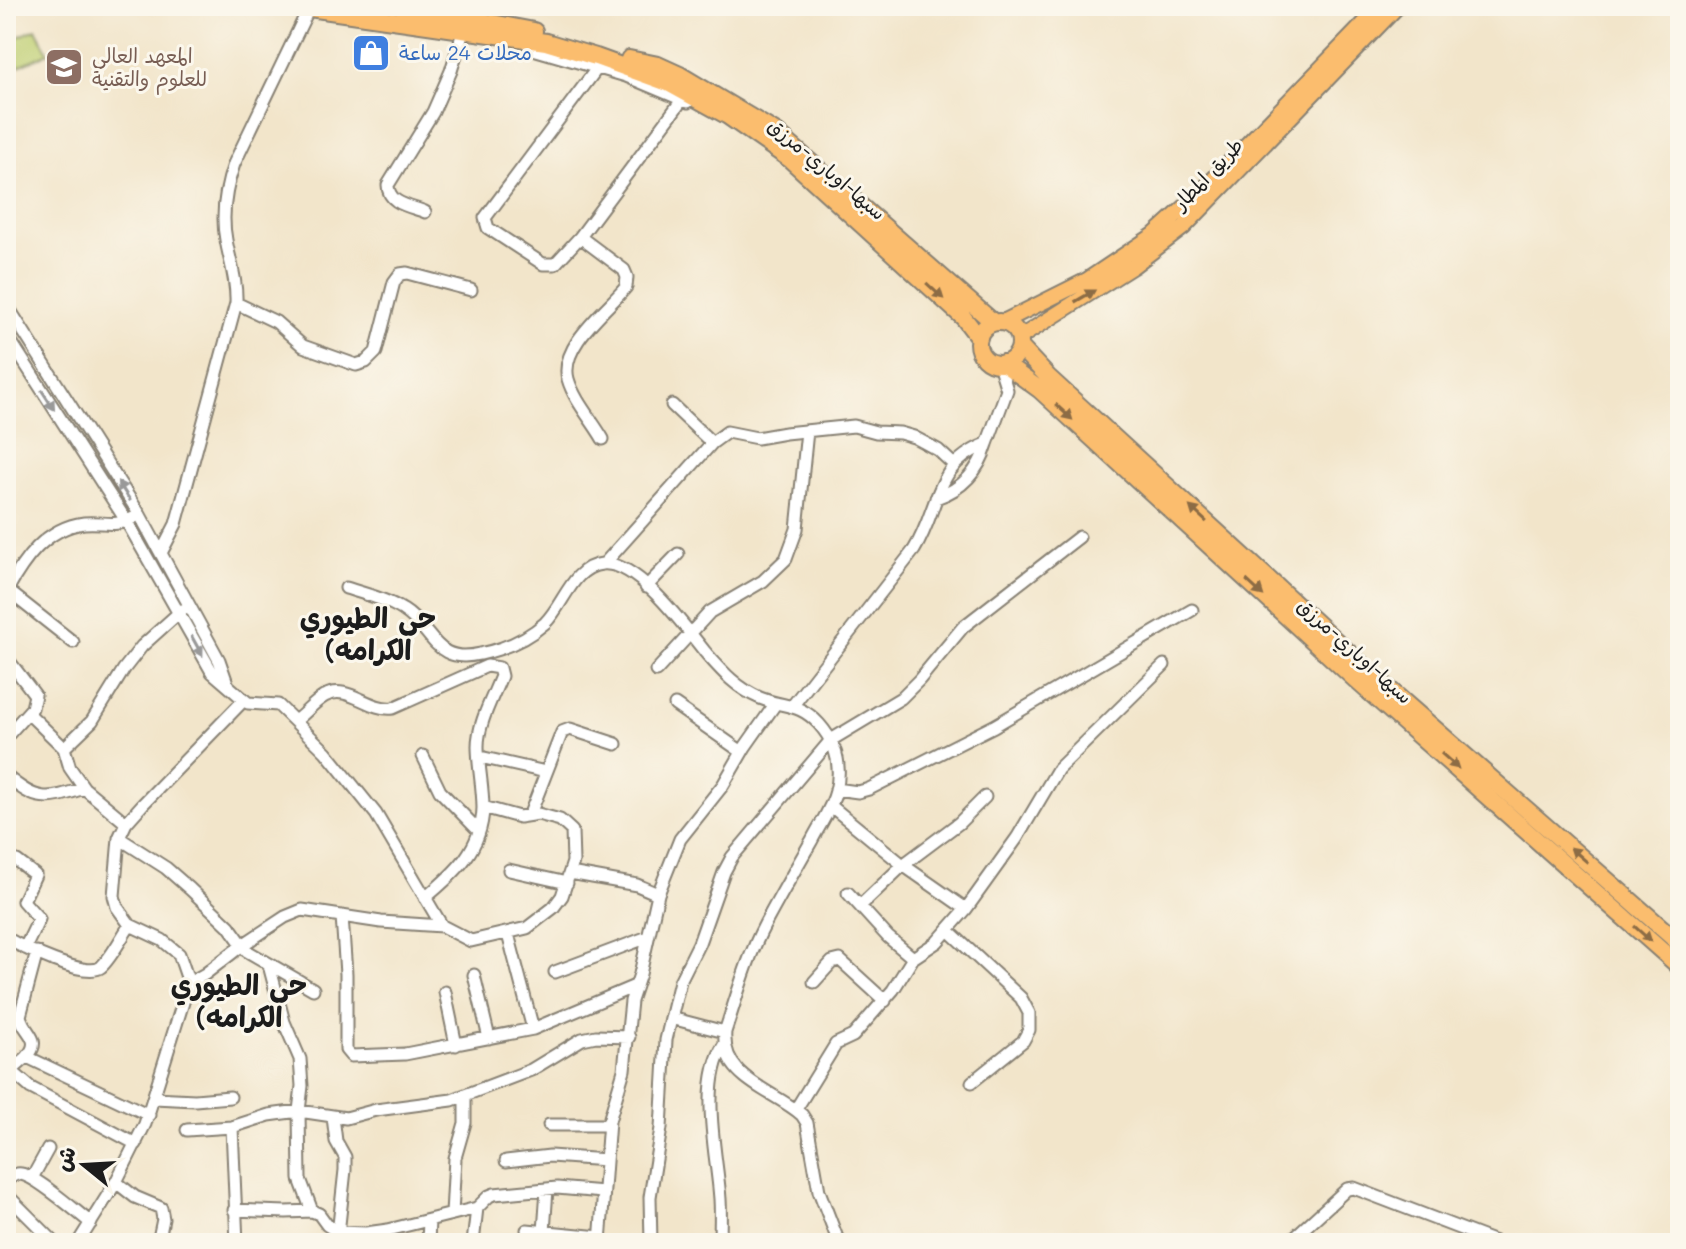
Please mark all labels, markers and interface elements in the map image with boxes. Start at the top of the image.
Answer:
shop icon: محلات 24 ساعة [350,32,392,74]
place label: محلات 24 ساعة [399,39,532,65]
place label: المعهد العالي للعلوم والتقنية [92,42,207,95]
school or university icon: المعهد العالي للعلوم والتقنية [43,46,85,88]
street label: سبها-اوباري-مرزق [761,111,892,227]
street label: طريق المطار [1165,132,1248,216]
one-way arrow [925,281,944,299]
one-way arrow [1074,289,1096,303]
one-way arrow [41,389,56,410]
one-way arrow [1054,403,1074,421]
one-way arrow [117,481,132,502]
one-way arrow [1188,506,1207,524]
one-way arrow [1246,578,1265,596]
street label: سبها-اوباري-مرزق [1291,592,1419,711]
district label: حي الطيوري (الكرامه [300,599,436,667]
one-way arrow [190,635,204,657]
one-way arrow [1439,752,1459,769]
one-way arrow [1570,847,1589,865]
one-way arrow [1634,925,1653,943]
district label: حي الطيوري (الكرامه [171,966,307,1034]
north arrow [44,1125,124,1205]
text: ش [47,1143,82,1175]

